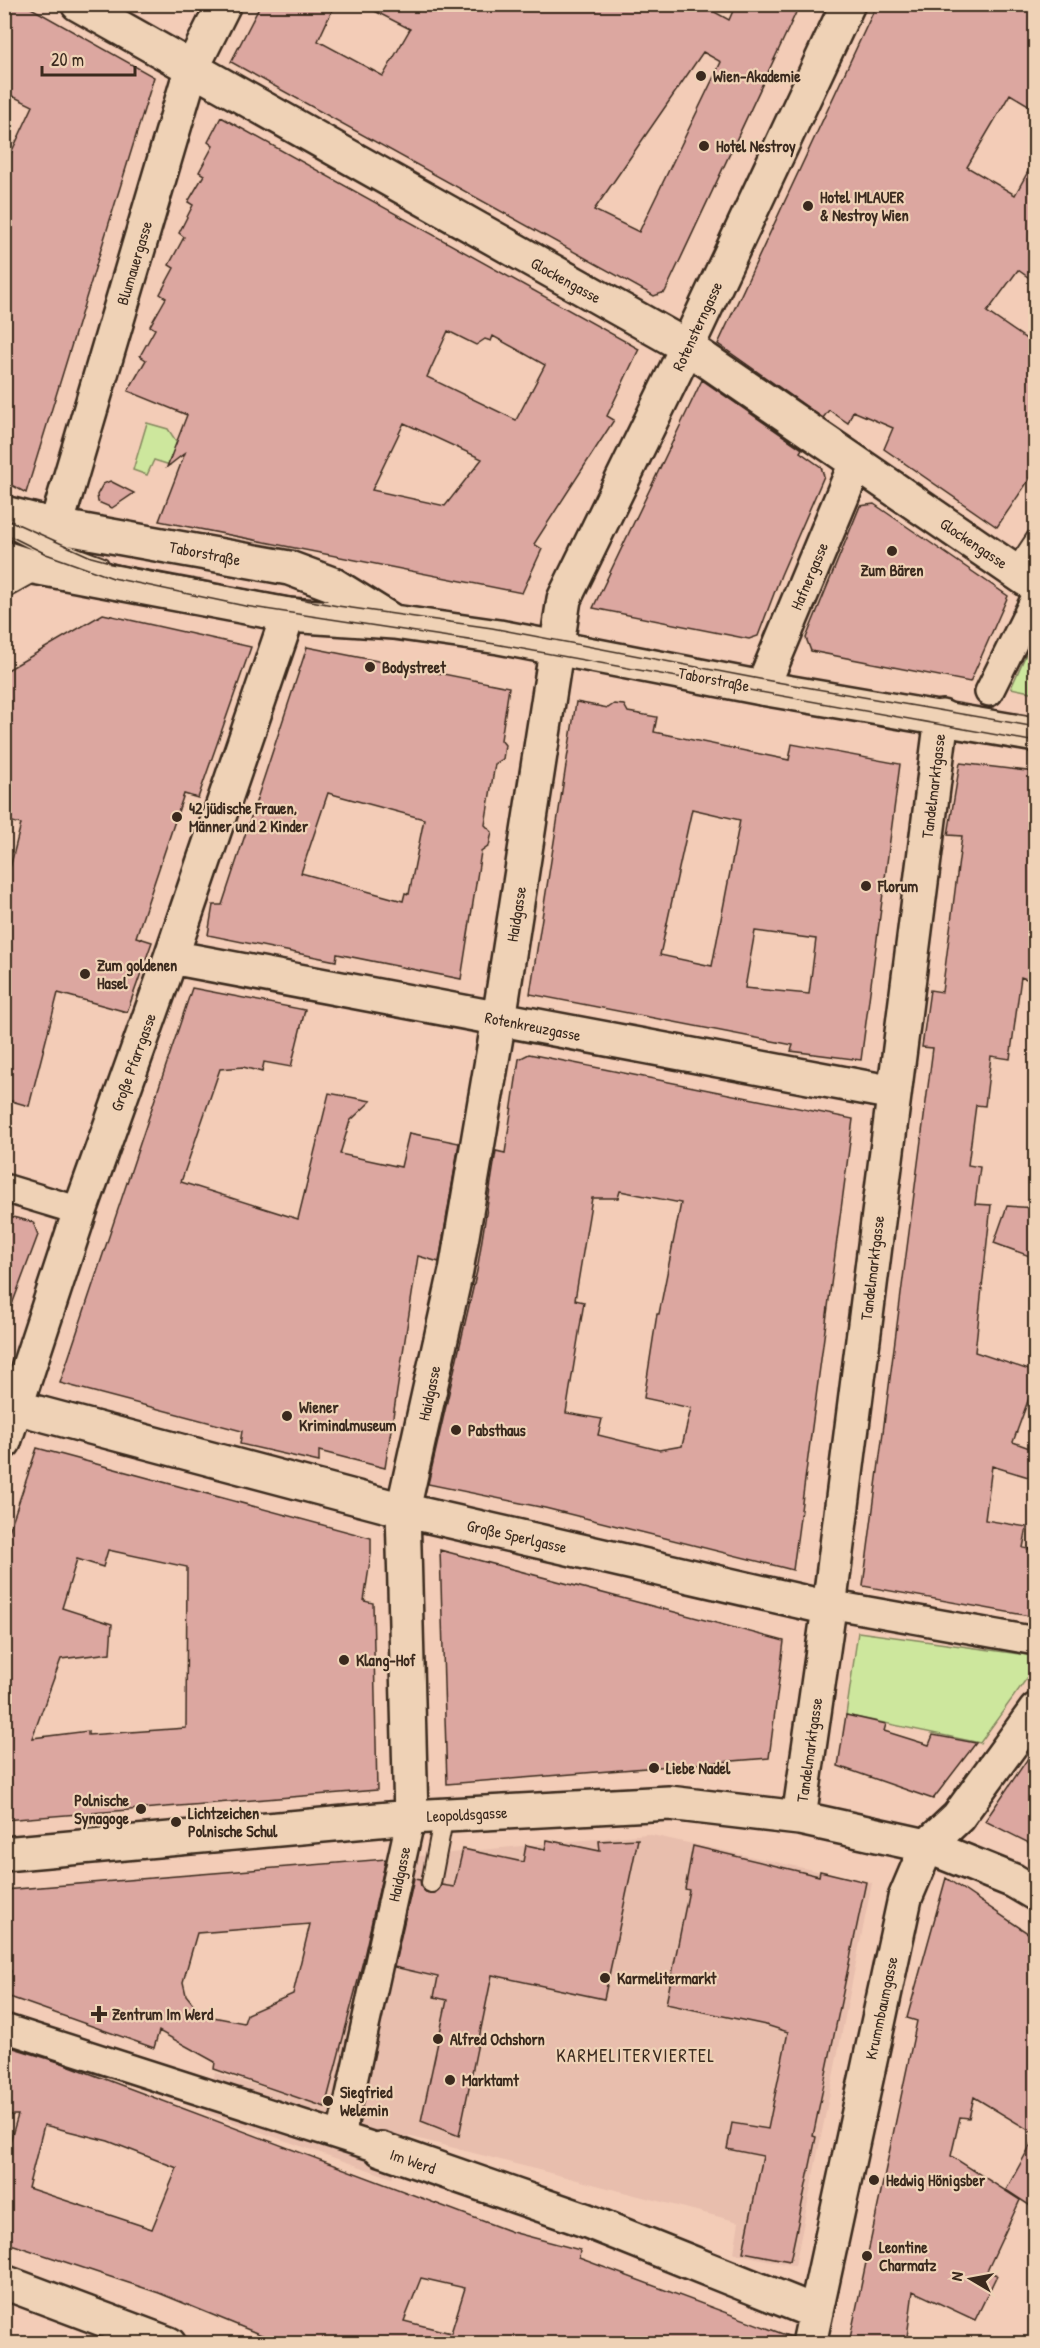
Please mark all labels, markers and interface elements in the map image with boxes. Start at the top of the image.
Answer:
scale bar [42,39,135,77]
text: 20 m [51,47,84,72]
place label: Wien-Akademie [713,65,801,87]
marker: Wien-Akademie [694,69,708,83]
place label: Hotel Nestroy [716,135,796,158]
marker: Hotel Nestroy [697,139,711,153]
place label: Hotel IMLAUER & Nestroy Wien [820,186,909,227]
marker: Hotel IMLAUER & Nestroy Wien [801,199,815,213]
street label: Blumauergasse [111,218,157,308]
street label: Glockengasse [527,252,606,309]
street label: Rotensterngasse [667,277,728,374]
street label: Glockengasse [936,512,1013,574]
street label: Taborstraße [168,535,243,571]
street label: Hafnergasse [785,538,833,613]
marker: Zum Bären [885,544,899,558]
place label: Zum Bären [860,559,924,581]
place label: Bodystreet [382,656,446,679]
marker: Bodystreet [363,660,377,674]
street label: Taborstraße [677,661,752,697]
street label: Tandelmarktgasse [916,732,950,840]
place label: 42 jüdische Frauen, Männer und 2 Kinder [189,797,309,837]
marker: 42 jüdische Frauen, Männer und 2 Kinder [170,810,184,824]
place label: Florum [877,875,918,897]
marker: Florum [859,879,873,893]
street label: Haidgasse [501,884,531,943]
place label: Zum goldenen Hasel [97,954,177,994]
marker: Zum goldenen Hasel [78,967,92,981]
street label: Rotenkreuzgasse [483,1006,583,1046]
street label: Große Pfarrgasse [105,1009,161,1114]
street label: Tandelmarktgasse [855,1214,889,1322]
street label: Haidgasse [412,1363,446,1423]
place label: Wiener Kriminalmuseum [299,1396,397,1436]
marker: Wiener Kriminalmuseum [280,1409,294,1423]
place label: Pabsthaus [468,1419,527,1441]
marker: Pabsthaus [449,1423,463,1437]
street label: Große Sperlgasse [465,1514,570,1558]
place label: Klang-Hof [356,1649,416,1672]
marker: Klang-Hof [337,1653,351,1667]
street label: Tandelmarktgasse [791,1696,827,1804]
place label: Liebe Nadel [666,1757,731,1779]
marker: Liebe Nadel [647,1761,661,1775]
place label: Polnische Synagoge [74,1789,130,1830]
street label: Leopoldsgasse [426,1801,509,1827]
marker: Polnische Synagoge [134,1802,148,1816]
place label: Lichtzeichen Polnische Schul [188,1802,278,1842]
marker: Lichtzeichen Polnische Schul [169,1815,183,1829]
street label: Haidgasse [382,1844,416,1904]
street label: Krummbaumgasse [859,1954,903,2062]
place label: Karmelitermarkt [617,1967,717,1989]
marker: Karmelitermarkt [598,1971,612,1985]
place label: Zentrum Im Werd [112,2003,214,2025]
marker: Zentrum Im Werd [90,2005,108,2023]
place label: Alfred Ochshorn [450,2028,545,2050]
marker: Alfred Ochshorn [431,2032,445,2046]
district label: KARMELITERVIERTEL [556,2043,716,2068]
place label: Marktamt [462,2069,519,2091]
marker: Marktamt [443,2073,457,2087]
place label: Siegfried Welemin [340,2081,393,2121]
marker: Siegfried Welemin [321,2094,335,2108]
street label: Im Werd [387,2143,439,2179]
place label: Hedwig Hönigsber [886,2169,986,2192]
marker: Hedwig Hönigsber [867,2173,881,2187]
place label: Leontine Charmatz [879,2236,937,2276]
marker: Leontine Charmatz [860,2249,874,2263]
north arrow [941,2249,1001,2309]
text: N [945,2270,968,2282]

